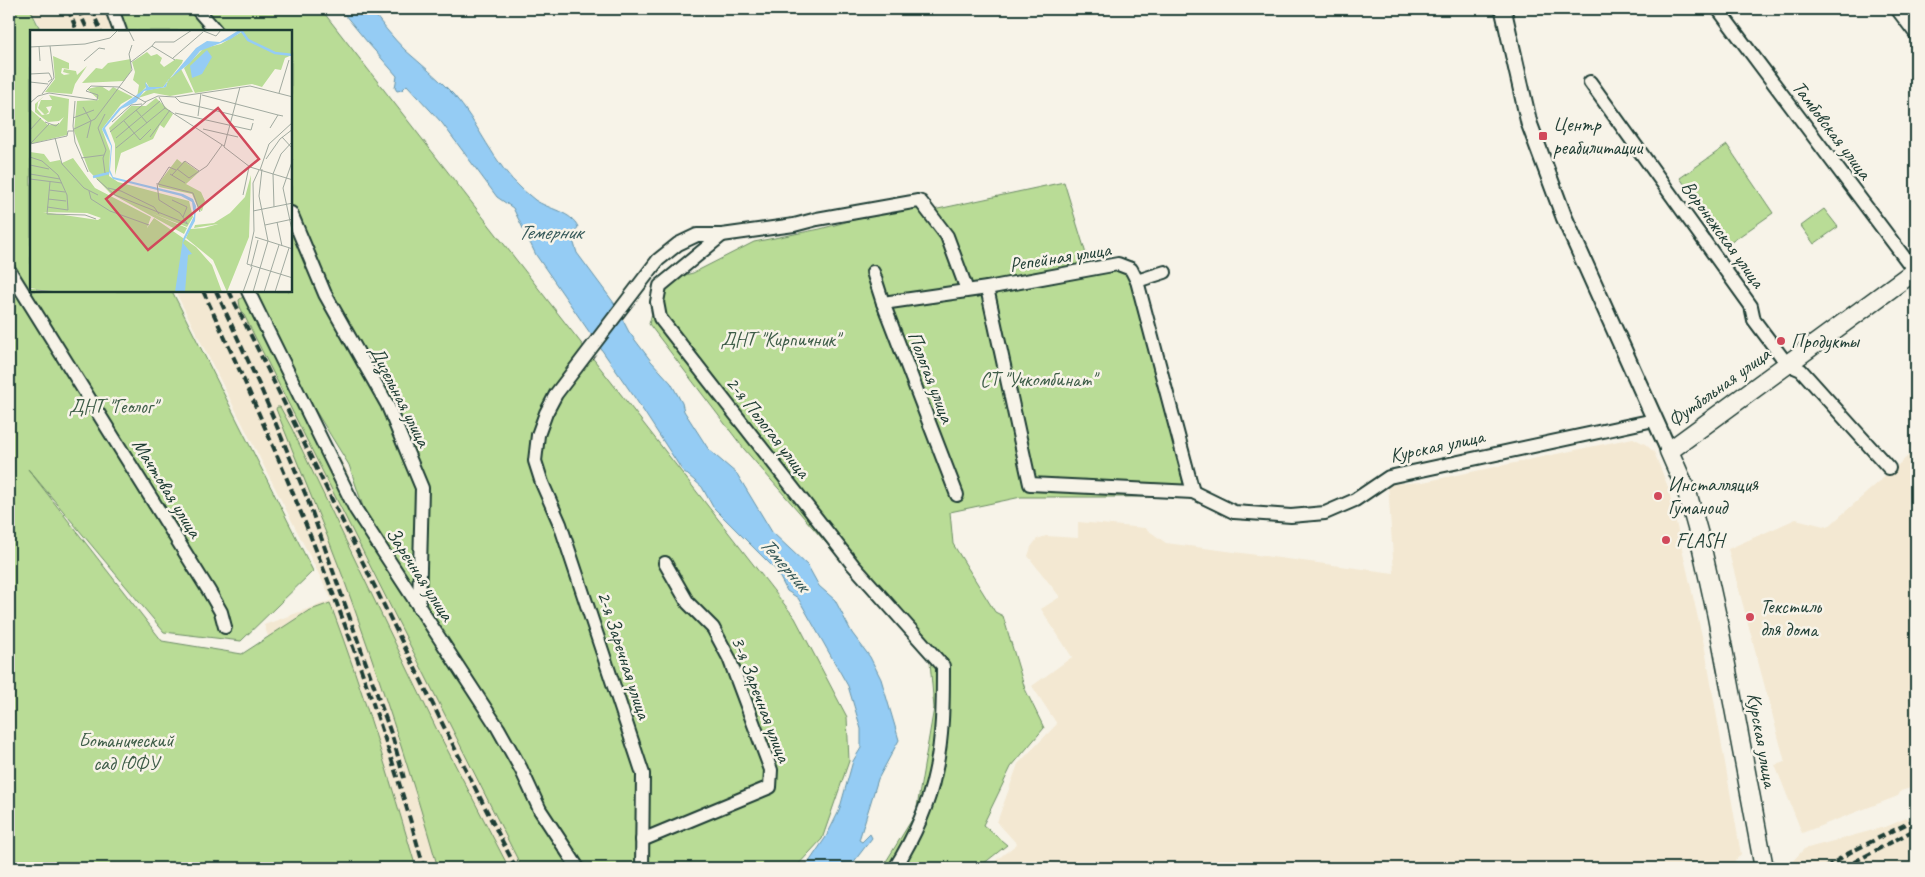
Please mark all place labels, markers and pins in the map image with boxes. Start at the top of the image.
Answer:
place label: Центр реабилитации [1553,112,1644,160]
marker: Центр реабилитации [1537,130,1549,142]
place label: Продукты [1791,329,1860,354]
marker: Продукты [1775,335,1787,347]
place label: Инсталляция Гуманоид [1668,472,1759,520]
marker: Инсталляция Гуманоид [1652,490,1664,502]
place label: FLASH [1676,528,1728,553]
marker: FLASH [1660,534,1672,546]
place label: Текстиль для дома [1760,594,1823,642]
marker: Текстиль для дома [1744,611,1756,623]

